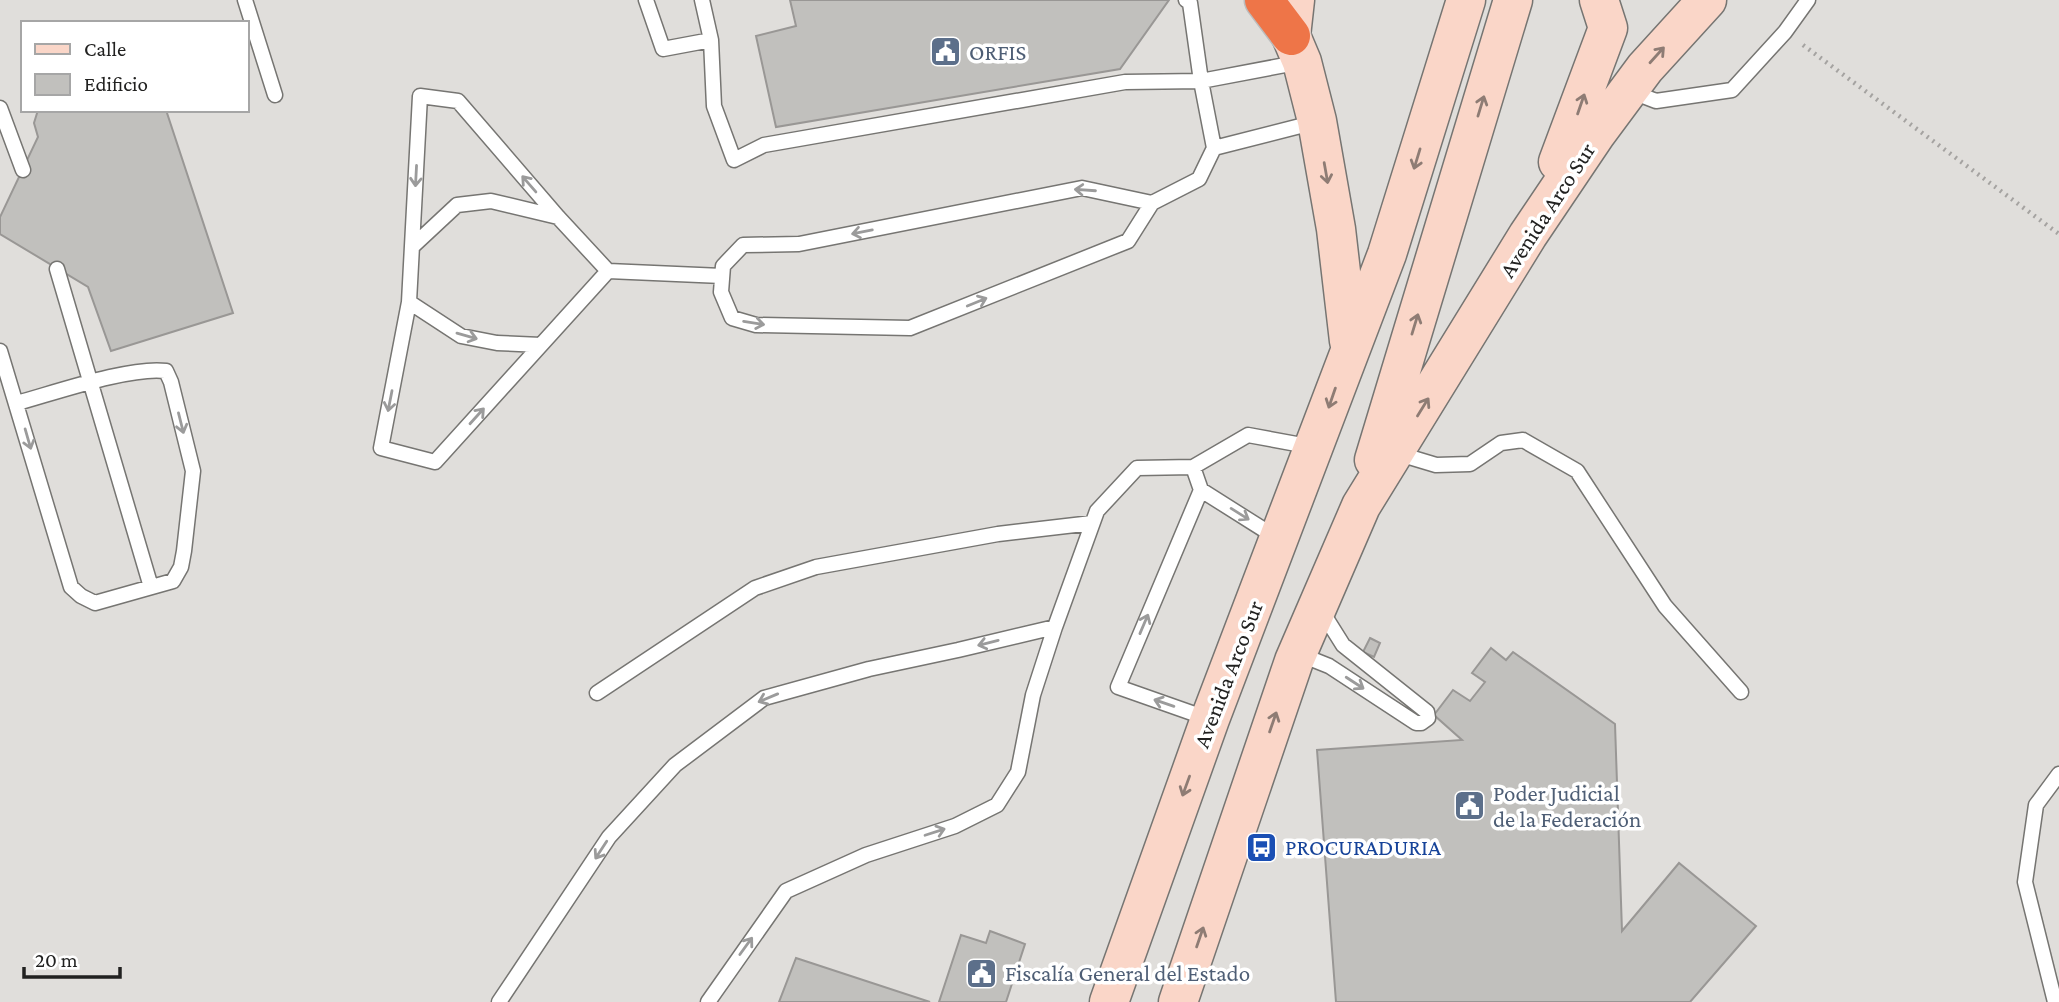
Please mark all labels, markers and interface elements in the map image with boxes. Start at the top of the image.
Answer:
legend [21,21,248,112]
public building icon: ORFIS [929,35,963,69]
text: Calle [84,37,126,61]
place label: ORFIS [969,39,1026,65]
one-way arrow [1649,46,1665,64]
text: Edificio [84,72,148,96]
one-way arrow [1576,93,1588,115]
one-way arrow [1475,96,1488,118]
street label: Avenida Arco Sur [1494,138,1600,282]
one-way arrow [1409,147,1422,169]
one-way arrow [1320,161,1334,184]
one-way arrow [410,164,423,187]
one-way arrow [521,176,537,194]
one-way arrow [1074,184,1097,197]
one-way arrow [851,225,874,239]
one-way arrow [965,294,987,307]
one-way arrow [1409,313,1422,335]
one-way arrow [742,317,765,330]
one-way arrow [456,330,478,343]
one-way arrow [1325,386,1337,408]
one-way arrow [383,389,396,412]
one-way arrow [1416,398,1430,418]
one-way arrow [468,408,485,425]
one-way arrow [175,411,188,434]
one-way arrow [22,428,35,450]
one-way arrow [1230,507,1249,522]
street label: Avenida Arco Sur [1188,597,1268,751]
one-way arrow [1139,613,1152,635]
one-way arrow [977,637,1000,650]
one-way arrow [1345,676,1364,691]
one-way arrow [758,692,779,705]
one-way arrow [1153,696,1175,709]
one-way arrow [1267,711,1280,733]
one-way arrow [1179,775,1191,797]
place label: Poder Judicial de la Federación [1493,780,1641,832]
public building icon: Poder Judicial de la Federación [1453,789,1487,823]
one-way arrow [923,825,945,838]
bus stop icon: PROCURADURIA [1245,830,1279,864]
place label: PROCURADURIA [1285,834,1442,860]
one-way arrow [594,839,608,859]
one-way arrow [1195,927,1207,949]
scale bar [24,936,121,980]
one-way arrow [739,937,753,956]
text: 20 m [35,948,78,972]
public building icon: Fiscalía General del Estado [965,956,999,990]
place label: Fiscalía General del Estado [1005,960,1250,986]

